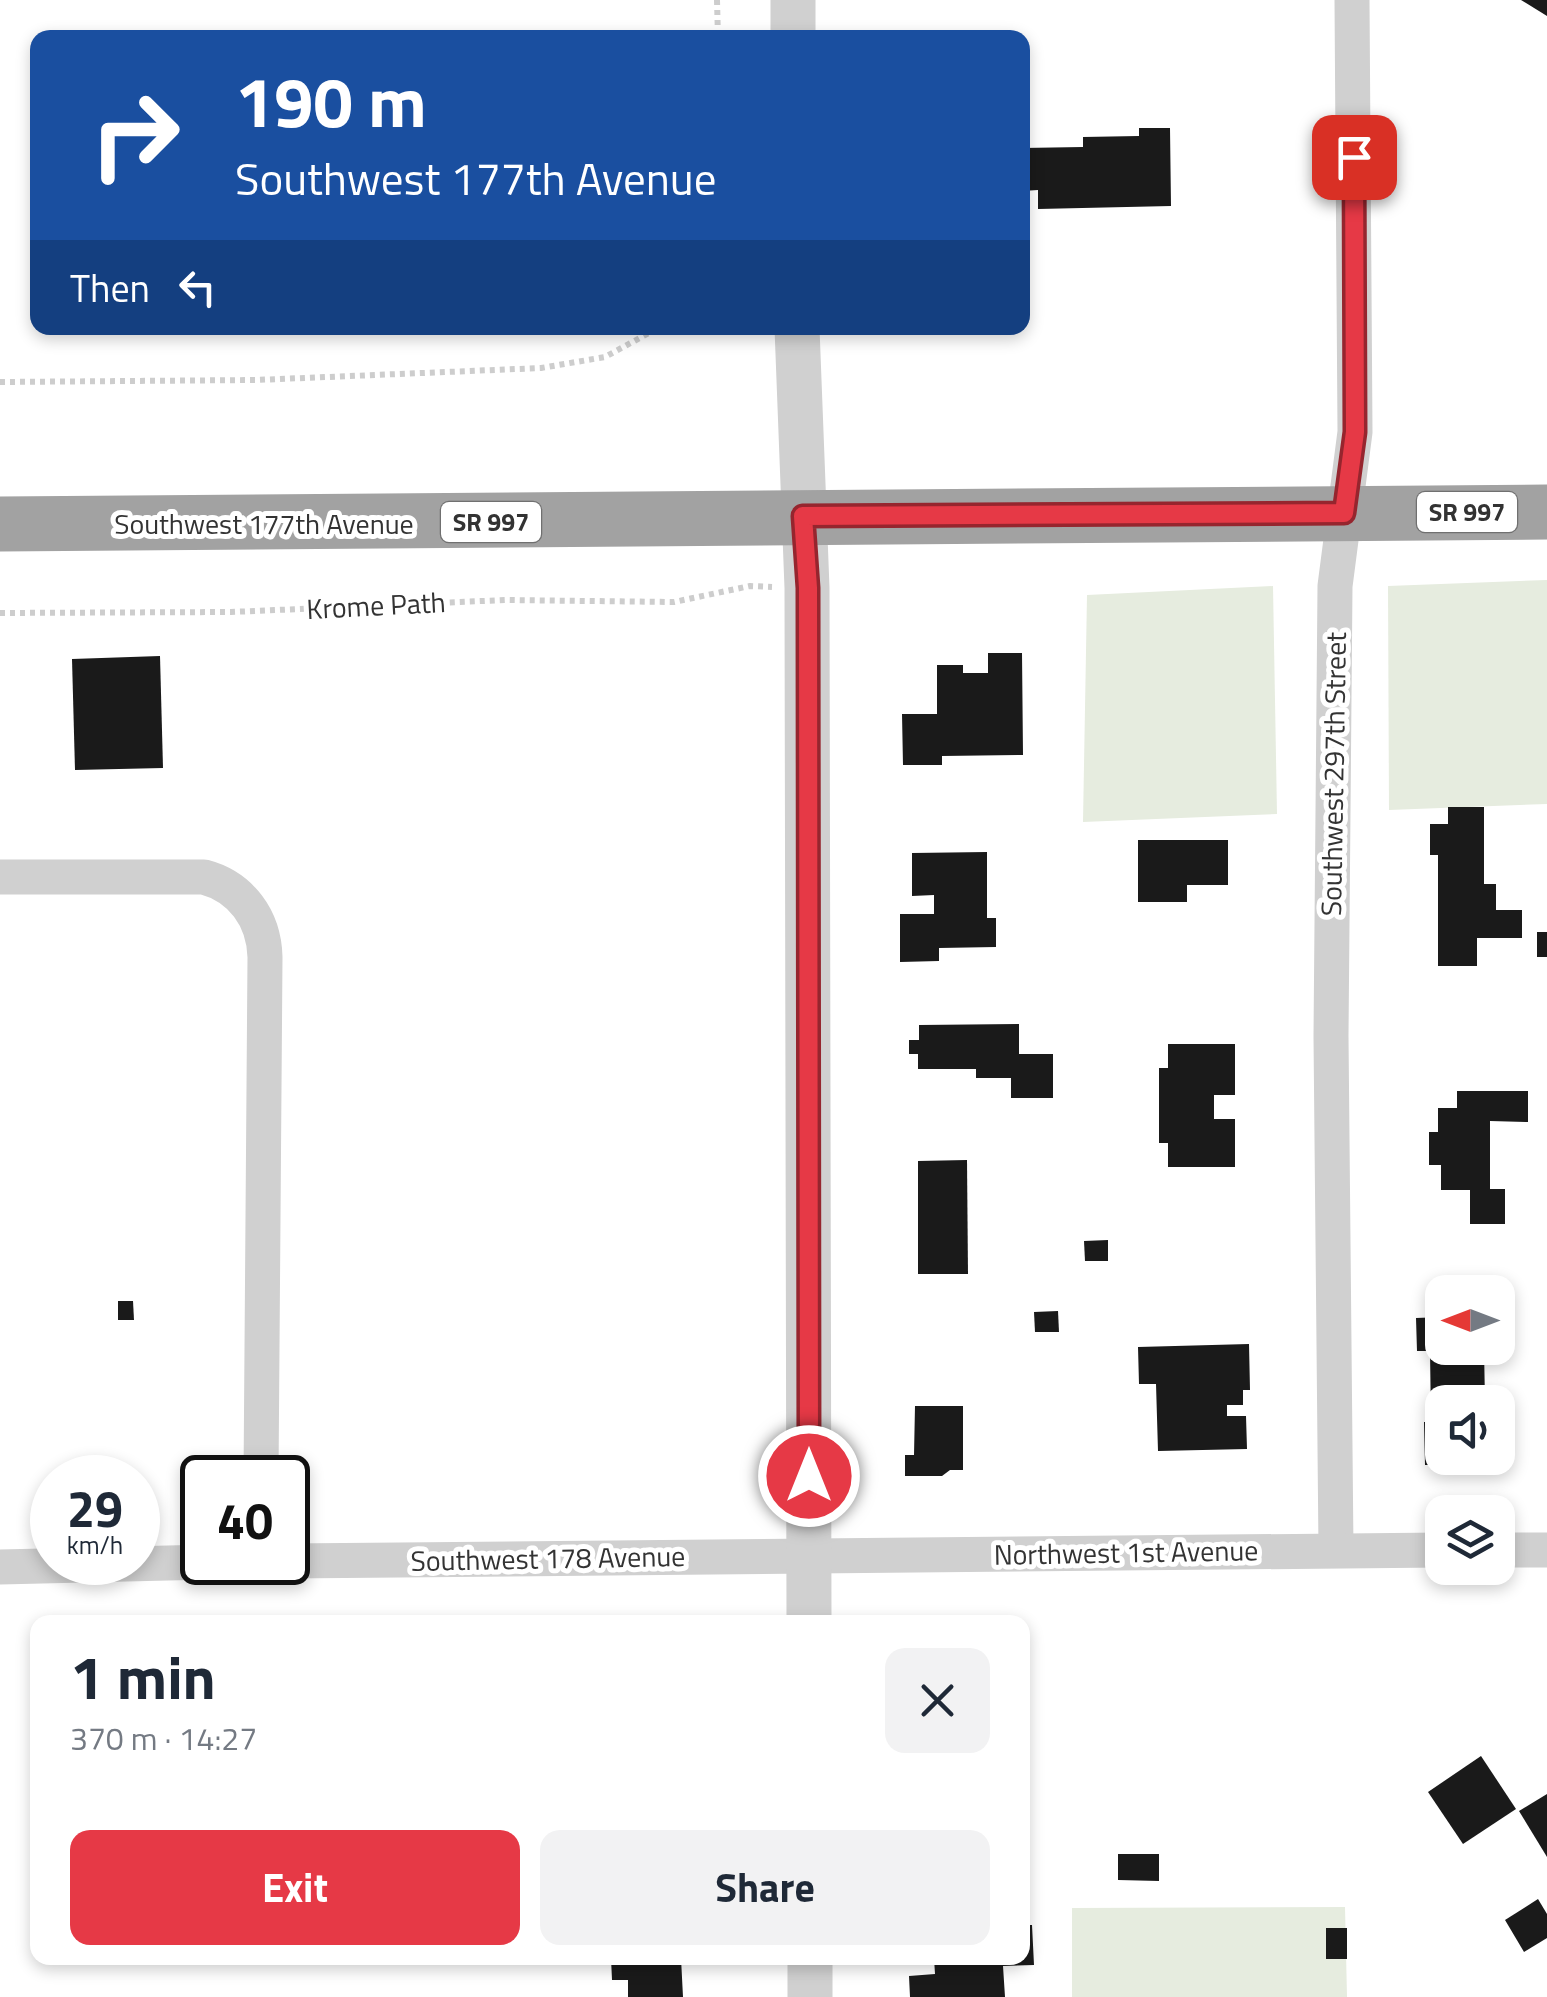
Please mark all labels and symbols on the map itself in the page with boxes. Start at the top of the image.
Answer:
pin [1312,115,1397,200]
road number: SR 997 [1417,492,1517,532]
street label: Southwest 177th Avenue [114,502,414,545]
road number: SR 997 [441,502,541,542]
street label: Krome Path [305,580,447,630]
street label: Southwest 297th Street [1309,631,1357,916]
north arrow [1425,1275,1515,1365]
position arrow [757,1424,861,1528]
speed limit sign: 40 [180,1455,310,1585]
street label: Northwest 1st Avenue [993,1528,1259,1576]
street label: Southwest 178 Avenue [410,1534,686,1582]

